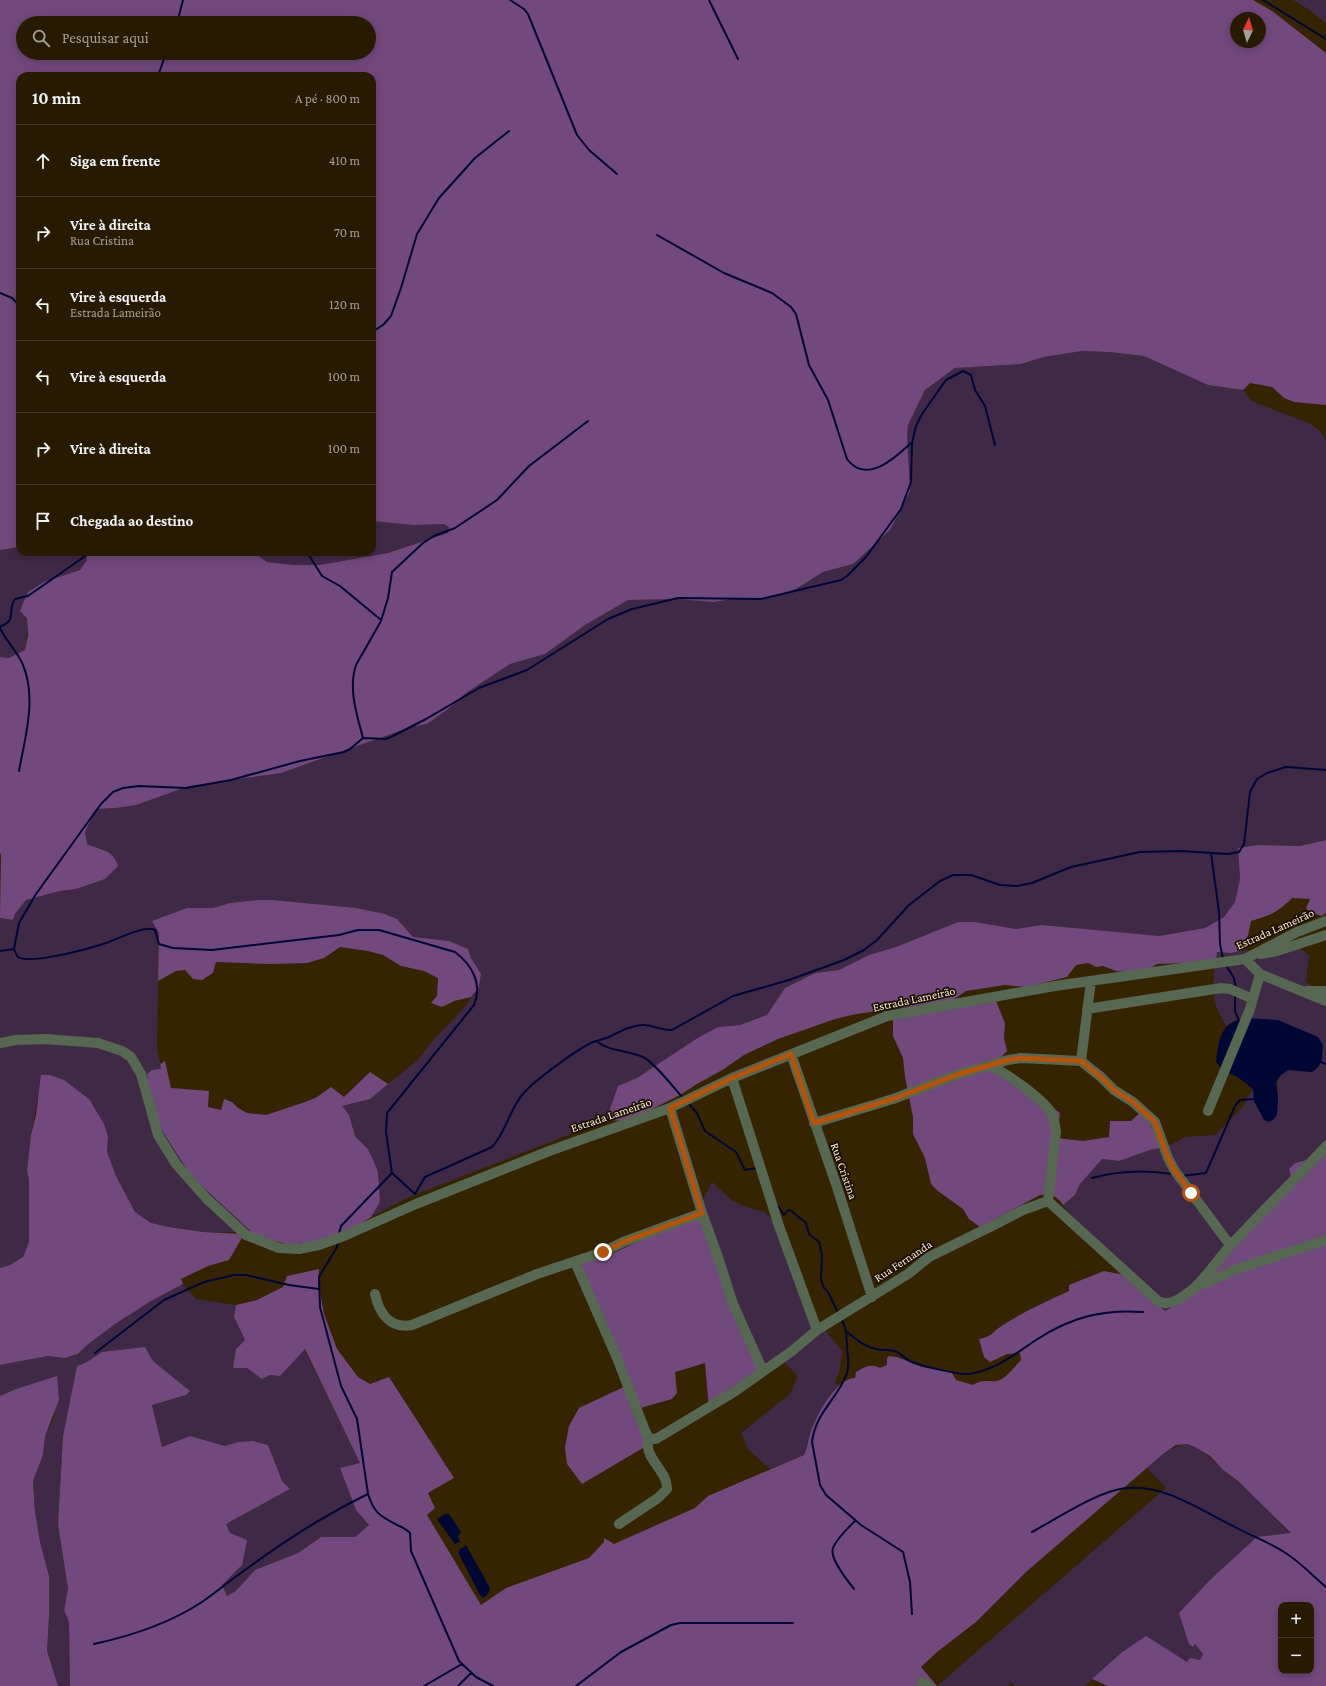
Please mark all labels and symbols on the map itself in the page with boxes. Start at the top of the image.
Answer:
north arrow [1230,12,1266,48]
street label: Estrada Lameirão [1234,905,1316,952]
street label: Estrada Lameirão [871,983,957,1015]
street label: Estrada Lameirão [569,1095,653,1135]
street label: Rua Cristina [828,1141,860,1202]
route start [1182,1184,1200,1202]
street label: Rua Fernanda [871,1237,935,1285]
route end [594,1243,612,1261]

